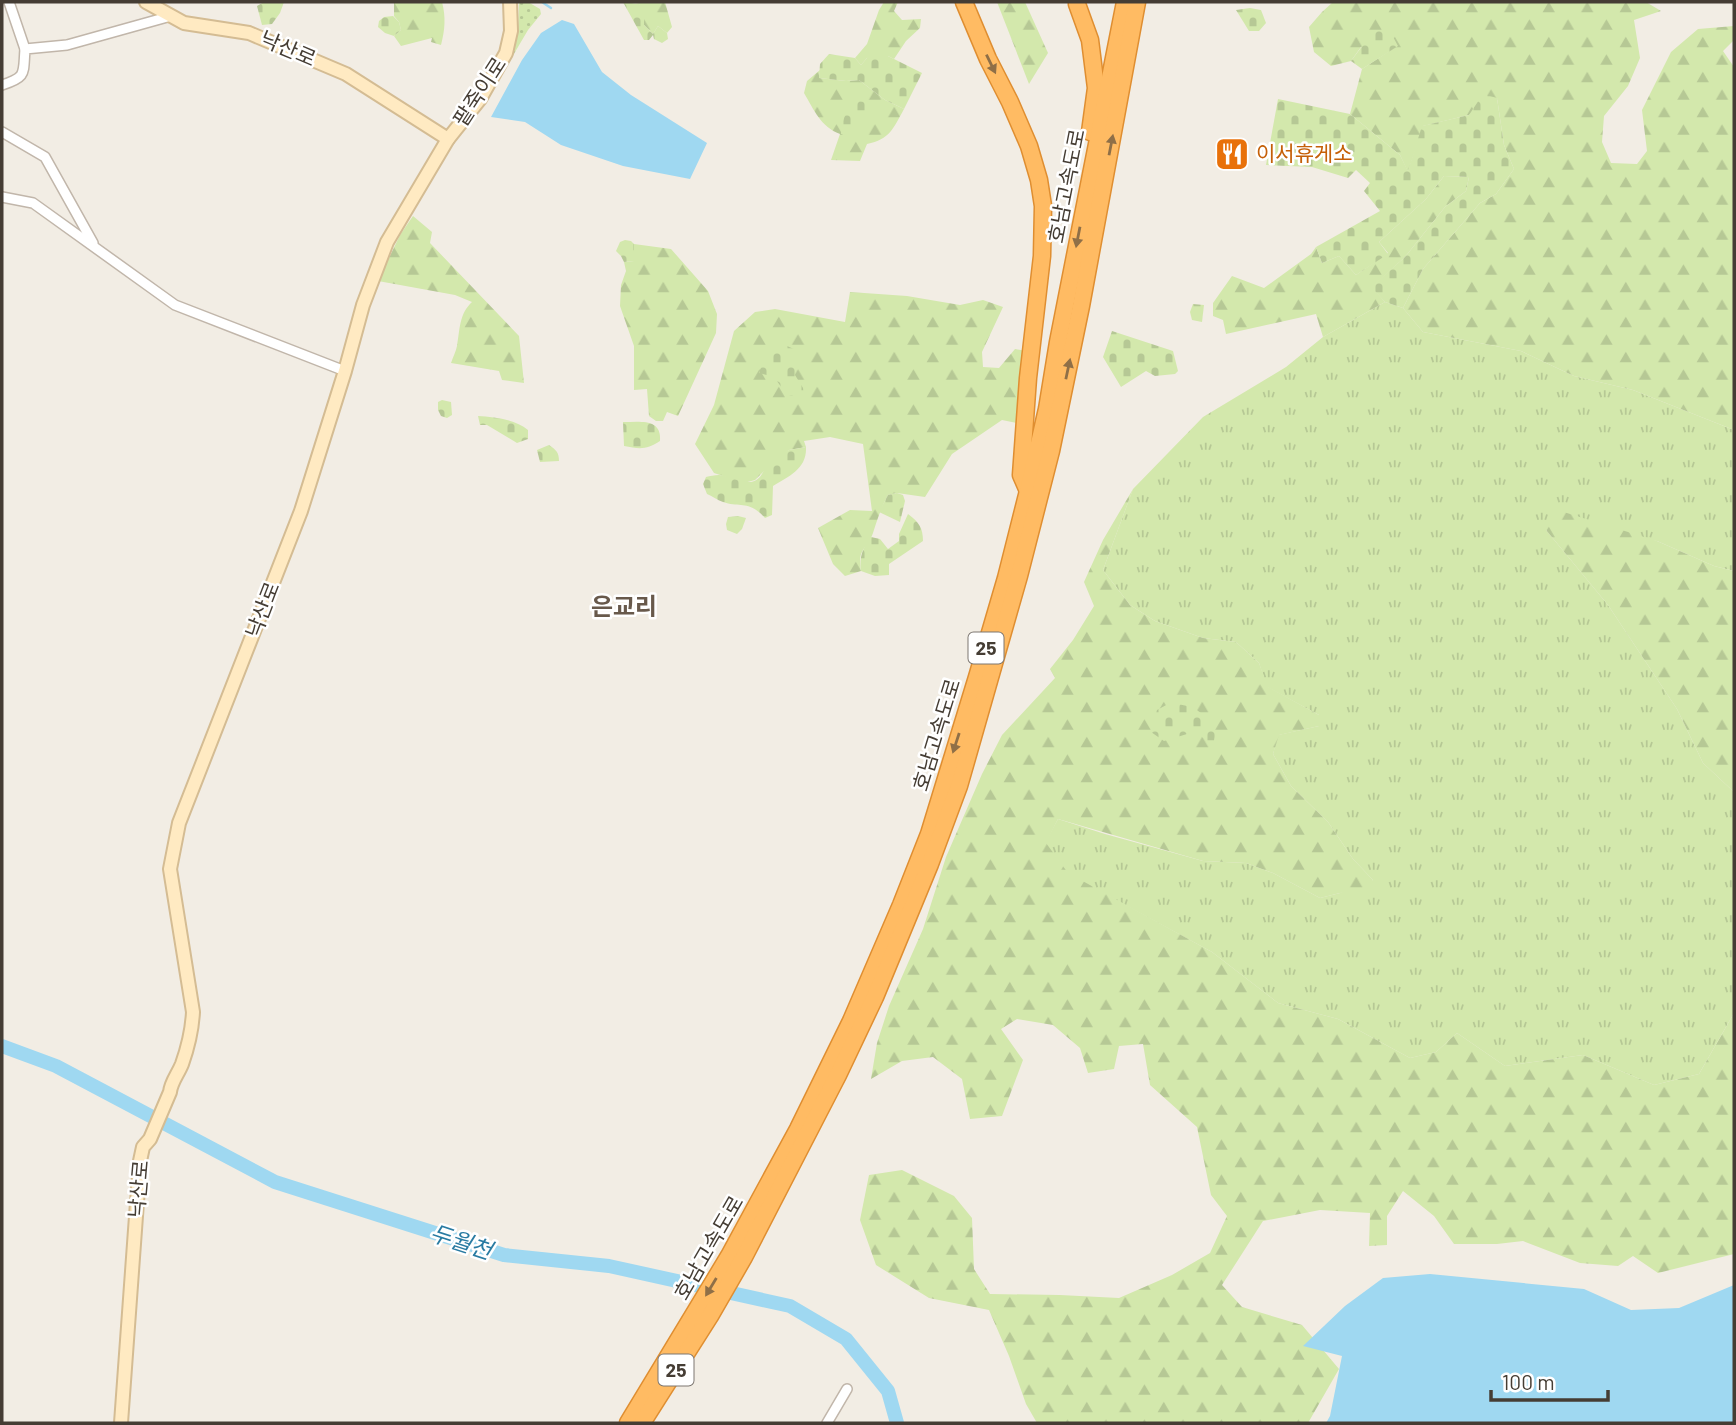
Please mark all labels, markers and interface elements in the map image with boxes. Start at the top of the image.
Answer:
street label: 낙산로 [257,25,320,70]
street label: 팥죽이로 [447,52,510,130]
one-way arrow [985,54,997,74]
street label: 호남고속도로 [1042,126,1089,245]
one-way arrow [1105,134,1116,156]
restaurant icon: 이서휴게소 [1213,135,1251,173]
place label: 이서휴게소 [1256,140,1353,165]
one-way arrow [1073,226,1084,248]
one-way arrow [1063,358,1074,380]
street label: 낙산로 [240,578,284,641]
district label: 은교리 [591,591,657,620]
road number: 25 [968,632,1004,664]
street label: 호남고속도로 [907,675,964,794]
one-way arrow [951,733,961,754]
street label: 낙산로 [123,1159,152,1219]
street label: 호남고속도로 [668,1191,748,1304]
water label: 두월천 [427,1218,499,1265]
one-way arrow [704,1278,717,1297]
road number: 25 [658,1354,694,1386]
scale bar [1491,1358,1608,1402]
text: 100 m [1502,1369,1555,1394]

